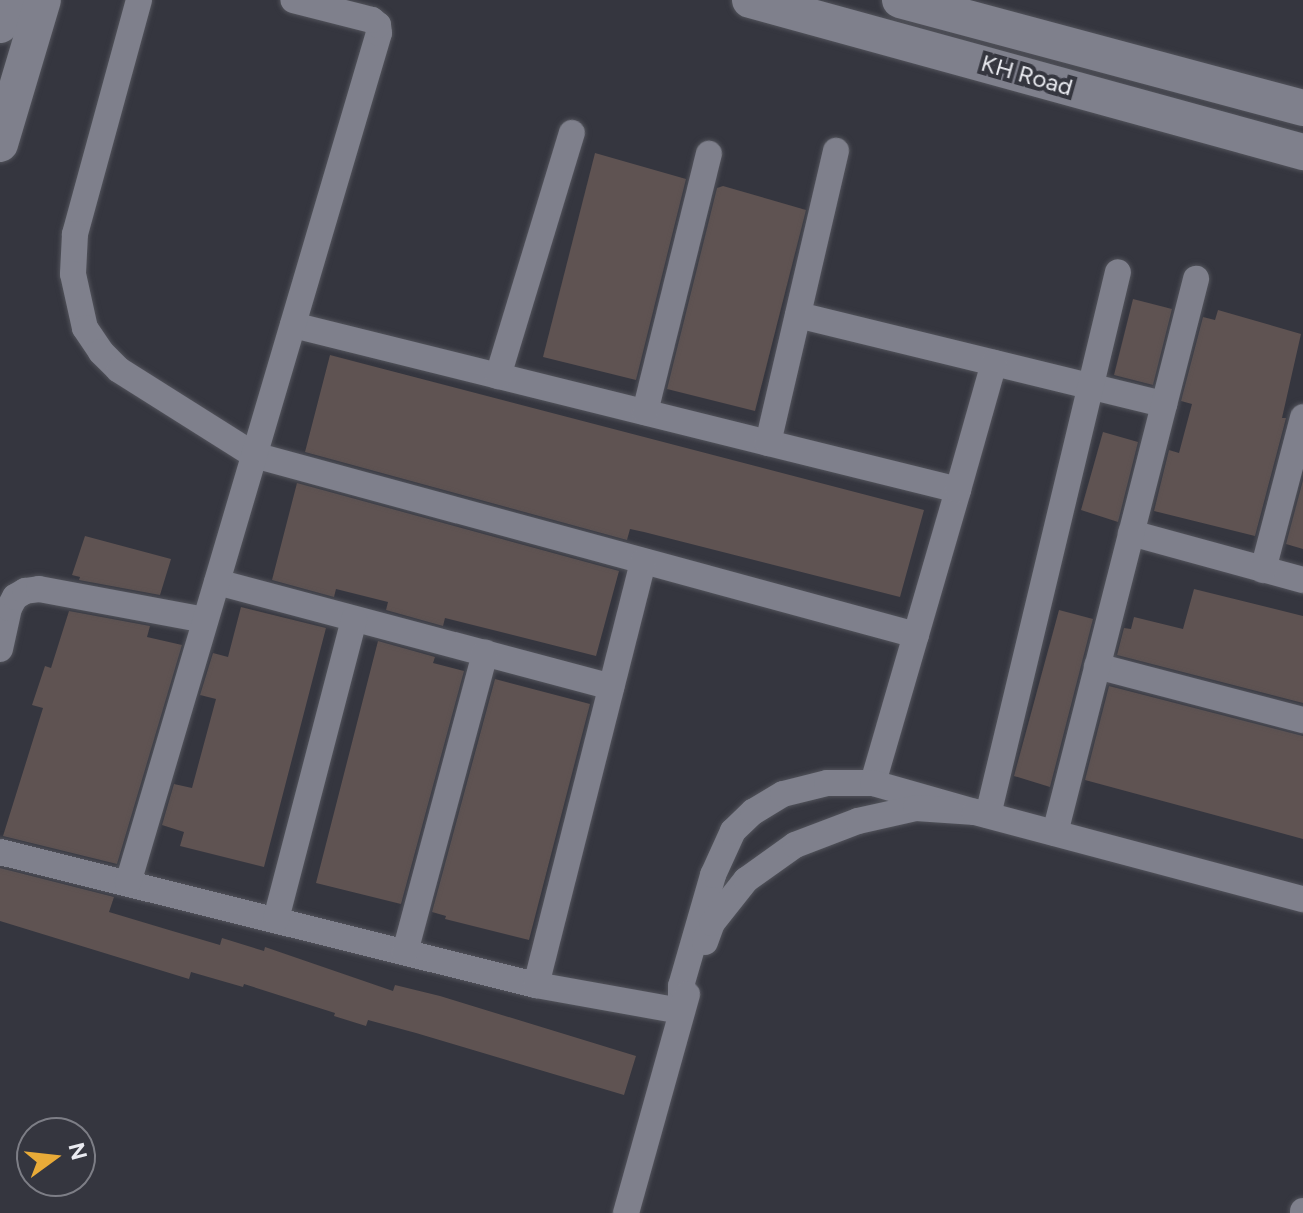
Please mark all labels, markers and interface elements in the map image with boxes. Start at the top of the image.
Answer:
street label: KH Road [978,48,1076,102]
north arrow [16,1117,96,1197]
text: N [62,1139,93,1163]

